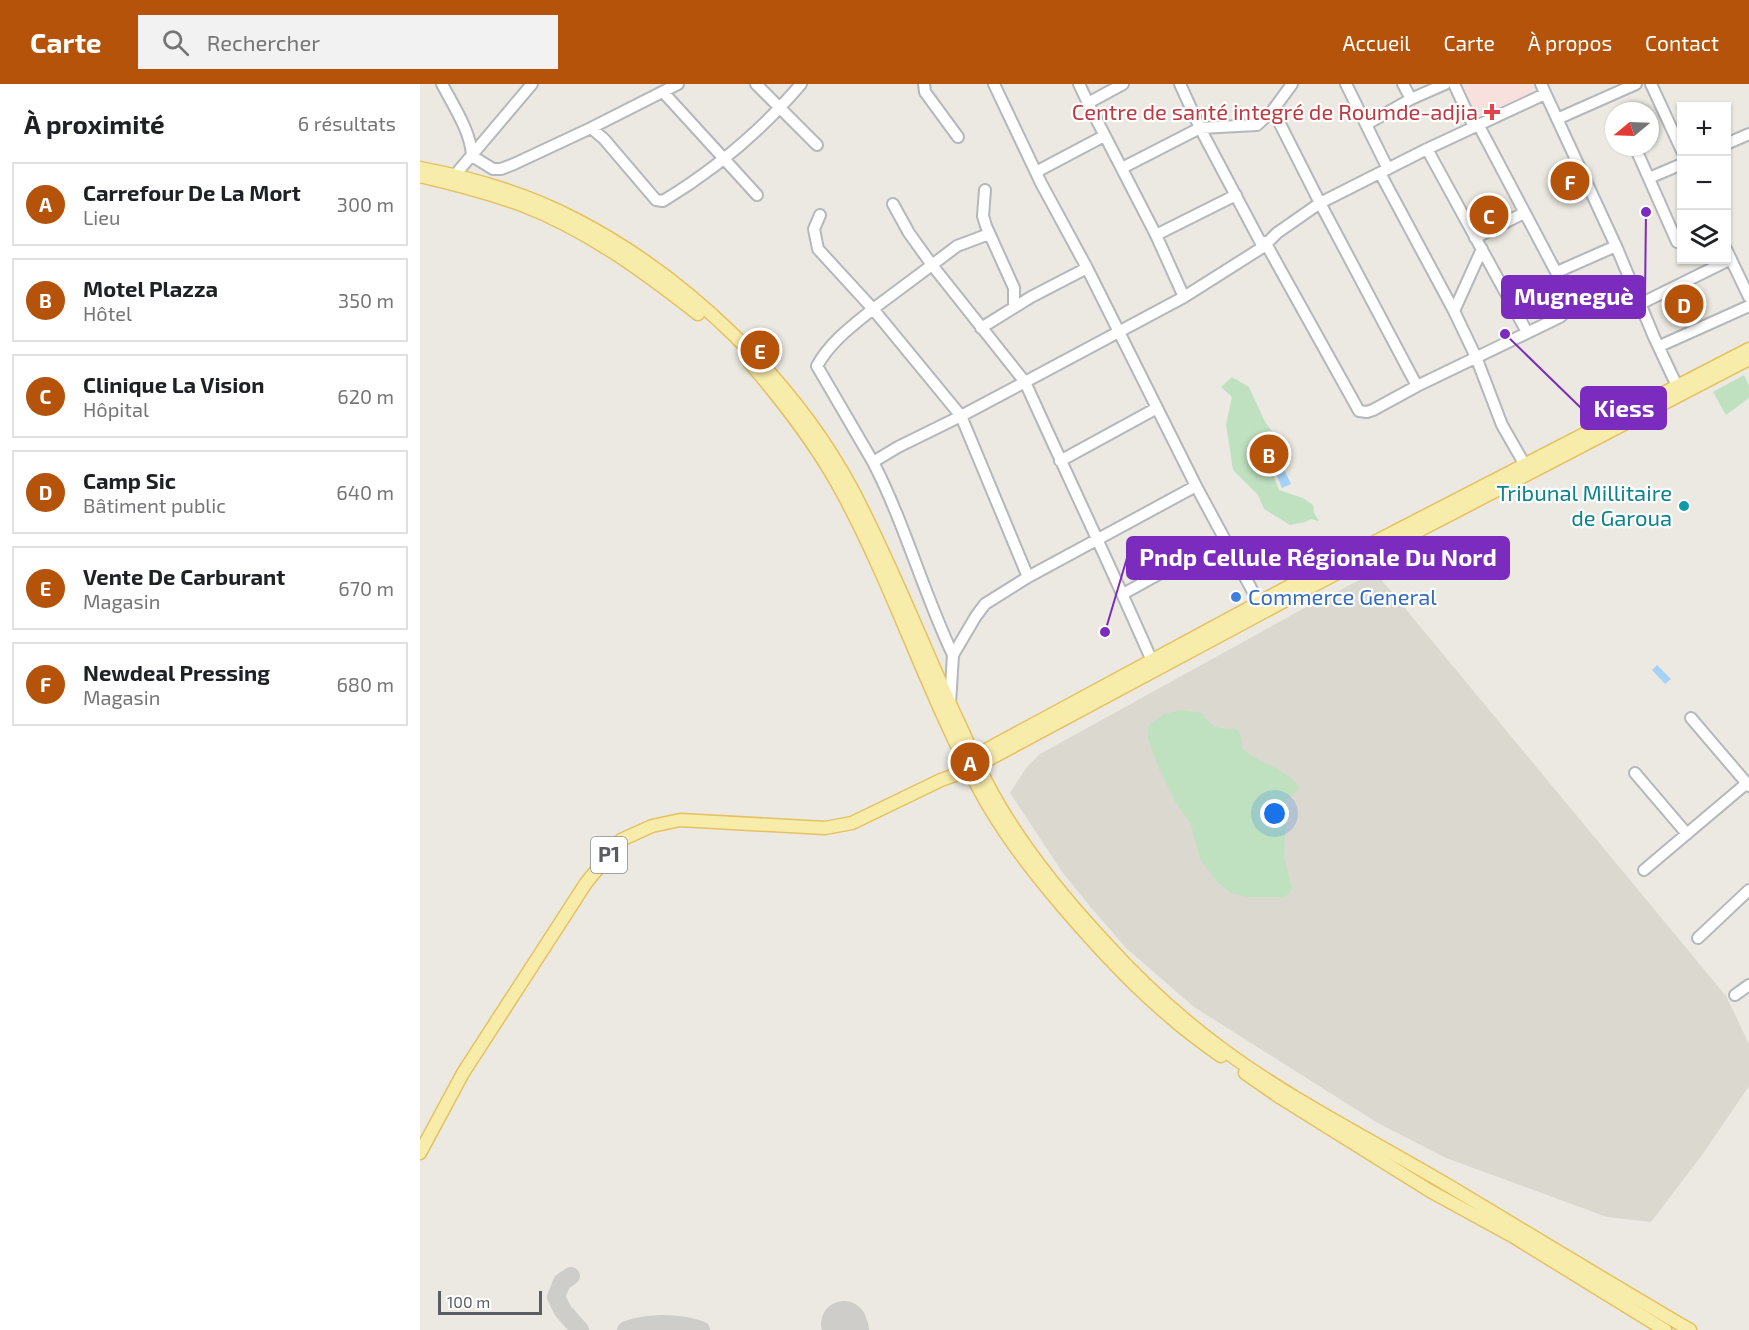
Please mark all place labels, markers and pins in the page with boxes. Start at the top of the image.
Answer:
place label: Centre de santé integré de Roumde-adjia [1072,98,1478,125]
marker: Centre de santé integré de Roumde-adjia [1483,103,1501,121]
pin: F [1550,158,1590,204]
pin: C [1470,192,1508,238]
callout: Mugneguè [1502,276,1645,318]
pin: D [1664,282,1704,326]
pin: E [740,328,780,372]
callout: Kiess [1581,387,1666,429]
pin: B [1250,432,1288,476]
place label: Tribunal Millitaire de Garoua [1497,479,1672,530]
marker: Tribunal Millitaire de Garoua [1677,499,1691,513]
callout: Pndp Cellule Régionale Du Nord [1127,537,1509,579]
place label: Commerce General [1248,583,1437,609]
marker: Commerce General [1229,590,1243,604]
pin: A [950,740,990,784]

